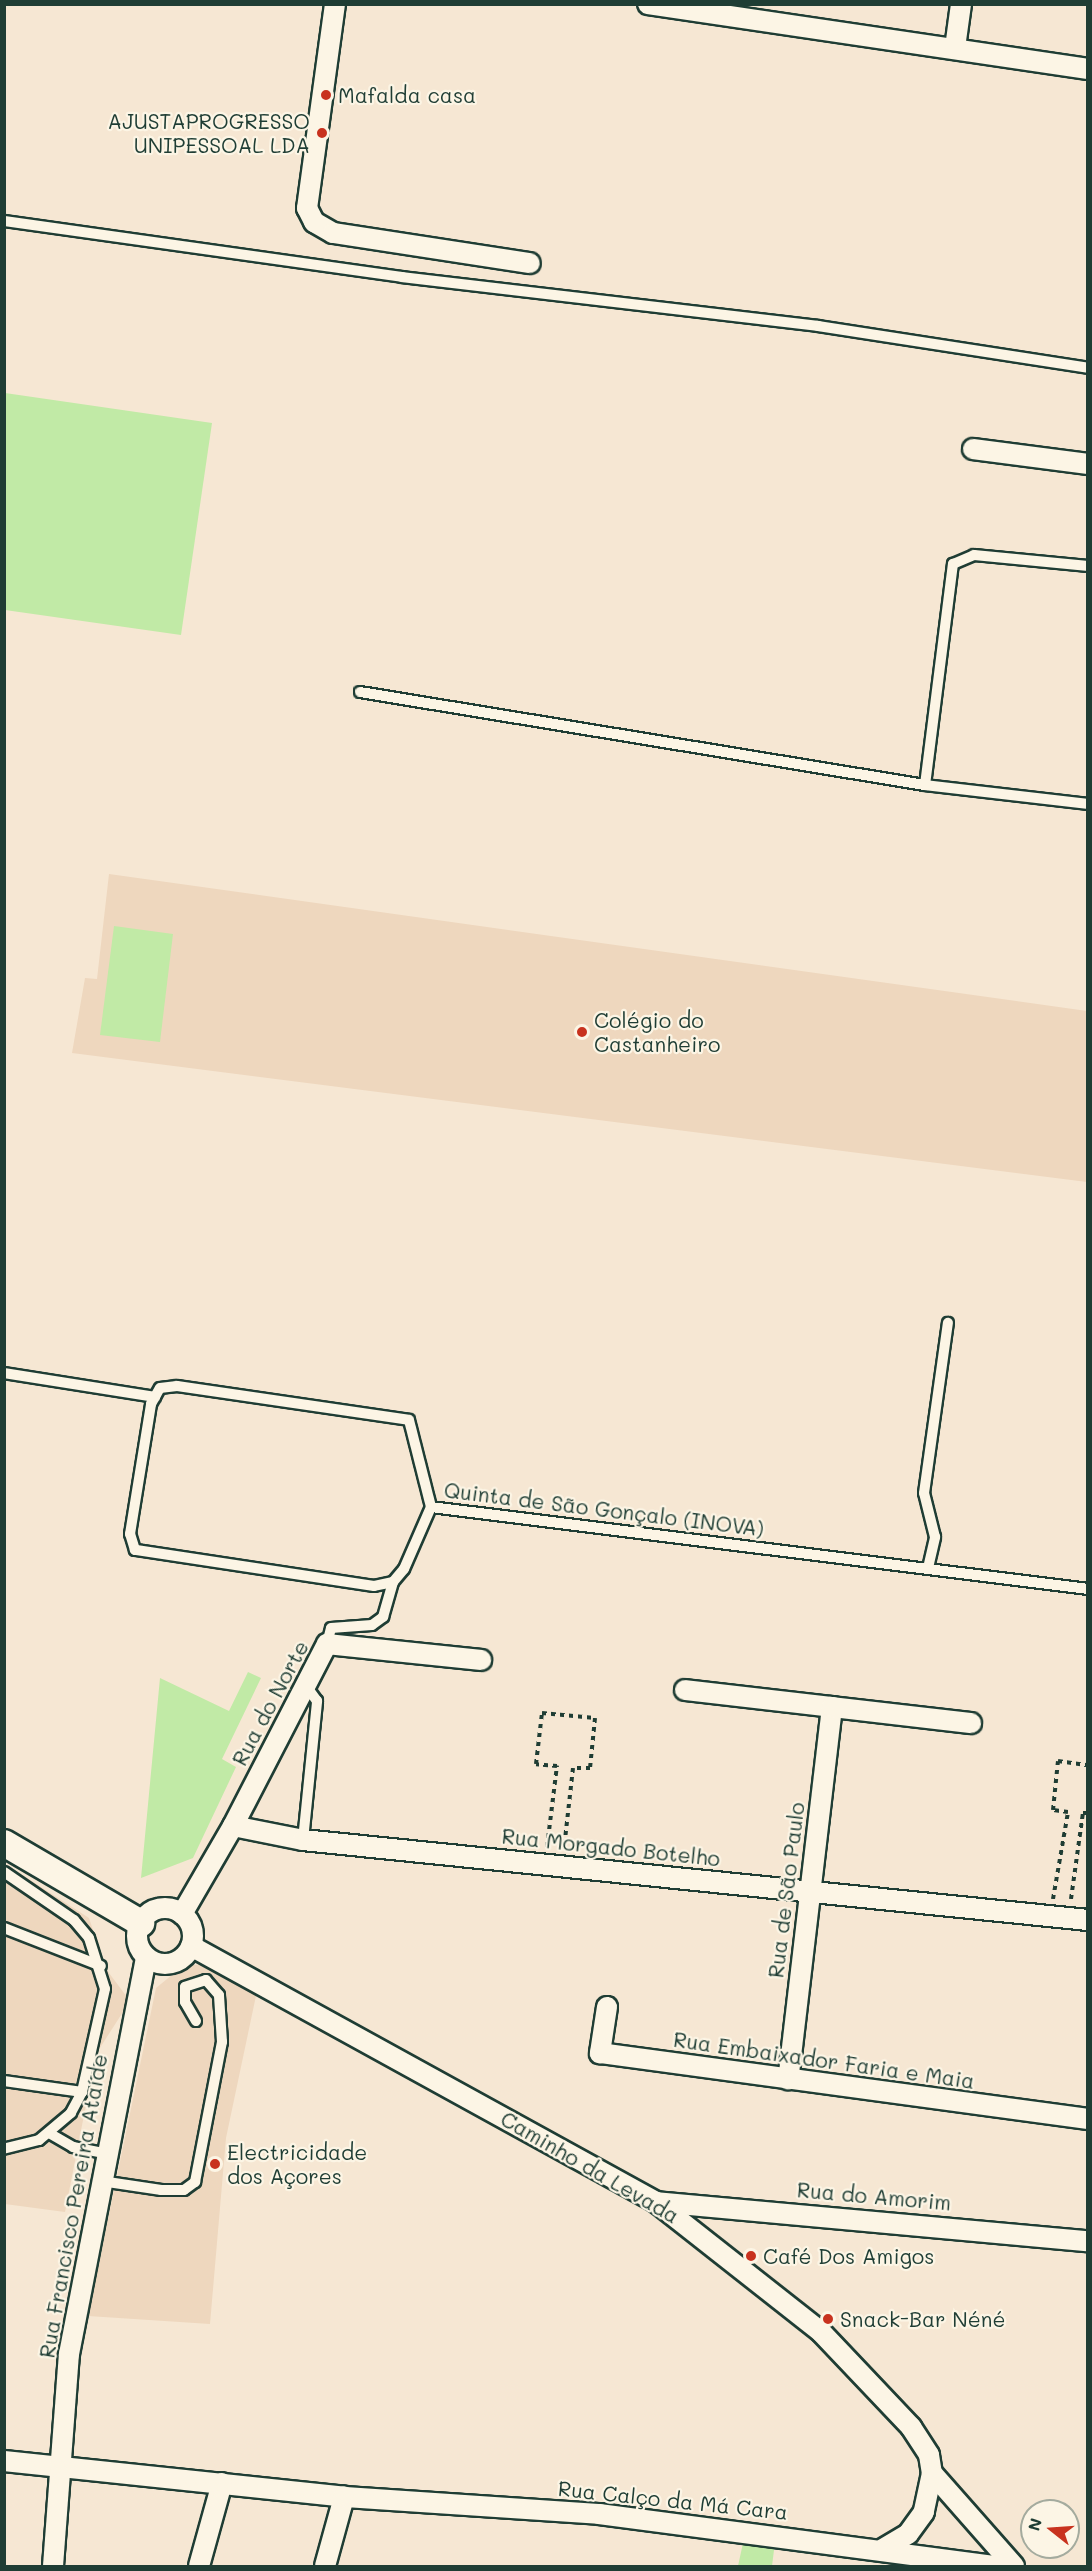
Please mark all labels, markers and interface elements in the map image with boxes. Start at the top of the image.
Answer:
place label: Mafalda casa [338,82,476,108]
marker: Mafalda casa [319,88,333,102]
place label: AJUSTAPROGRESSO UNIPESSOAL LDA [108,108,310,158]
marker: AJUSTAPROGRESSO UNIPESSOAL LDA [315,126,329,140]
place label: Colégio do Castanheiro [594,1007,721,1057]
marker: Colégio do Castanheiro [575,1025,589,1039]
street label: Quinta de São Gonçalo (INOVA) [443,1477,765,1541]
street label: Rua do Norte [226,1636,314,1770]
street label: Rua de São Paulo [763,1801,809,1979]
street label: Rua Morgado Botelho [501,1823,721,1871]
street label: Rua Embaixador Faria e Maia [672,2026,976,2094]
street label: Rua Francisco Pereira Ataíde [34,2052,112,2360]
street label: Caminho da Levada [496,2106,684,2228]
place label: Electricidade dos Açores [227,2139,367,2189]
marker: Electricidade dos Açores [208,2157,222,2171]
street label: Rua do Amorim [796,2177,952,2215]
place label: Café Dos Amigos [763,2243,934,2269]
marker: Café Dos Amigos [744,2249,758,2263]
place label: Snack-Bar Néné [840,2306,1005,2332]
marker: Snack-Bar Néné [821,2312,835,2326]
street label: Rua Calço da Má Cara [557,2475,789,2525]
north arrow [1020,2499,1080,2559]
text: N [1022,2515,1046,2533]

